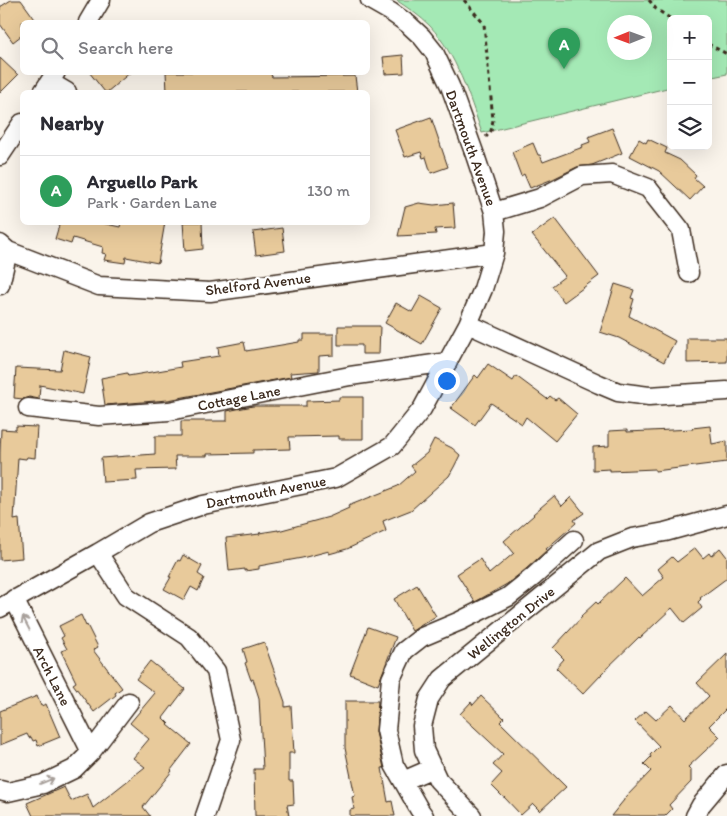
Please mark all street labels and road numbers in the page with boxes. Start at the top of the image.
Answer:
street label: Dartmouth Avenue [442,88,500,208]
street label: Shelford Avenue [204,269,312,299]
street label: Cottage Lane [196,381,282,415]
street label: Dartmouth Avenue [204,472,328,512]
street label: Wellington Drive [464,582,558,664]
street label: Arch Lane [29,643,75,709]

